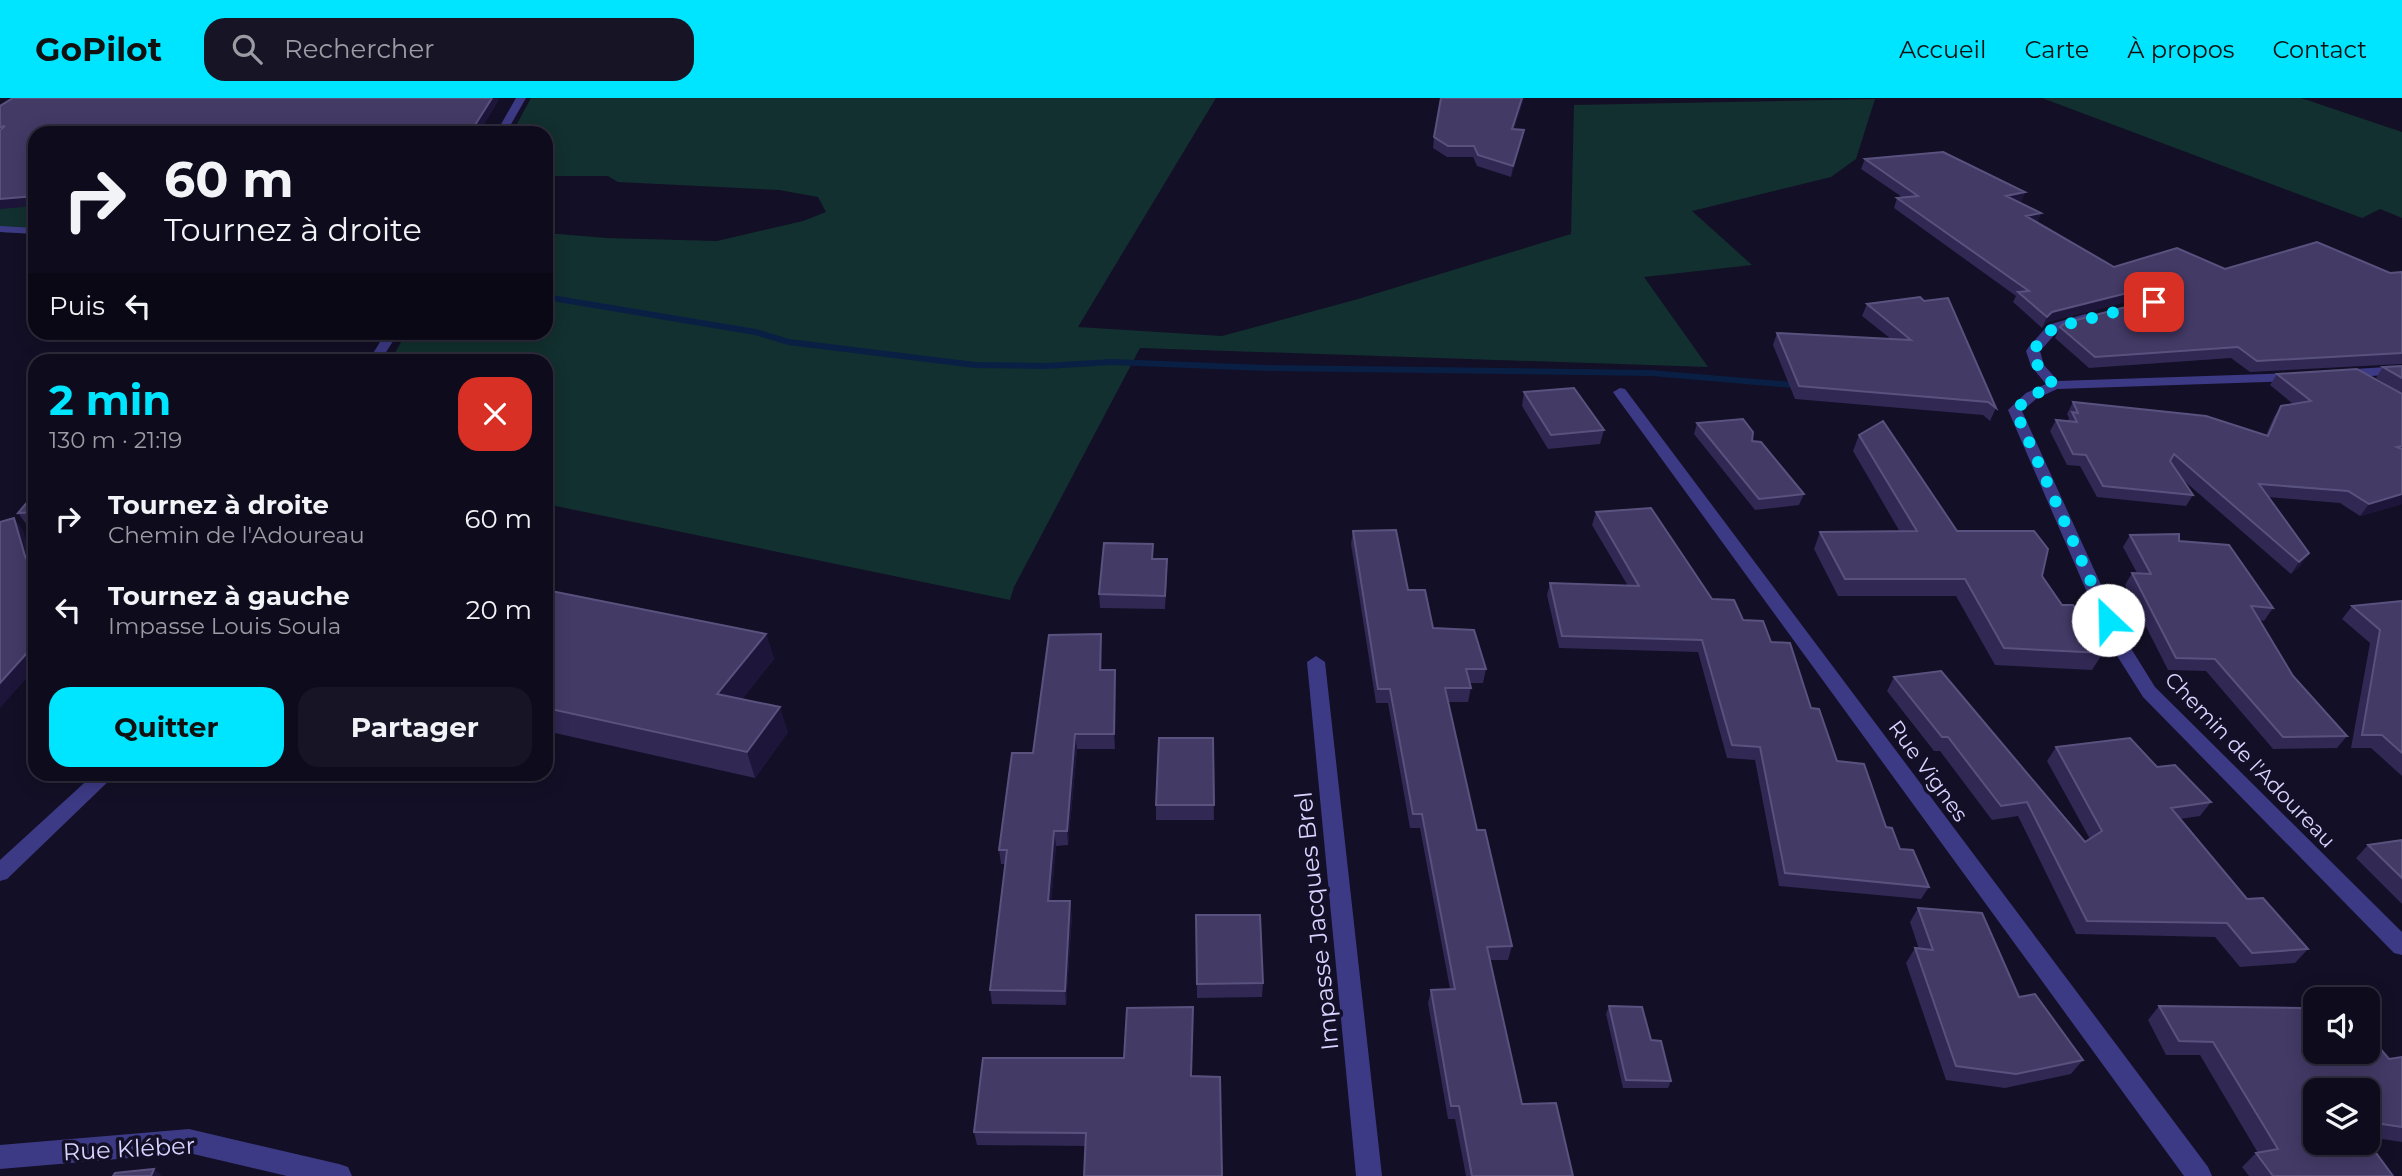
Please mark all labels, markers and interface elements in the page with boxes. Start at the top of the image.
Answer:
search box [204,18,694,81]
text: GoPilot [35,29,162,69]
icon: search [228,30,266,68]
text: Rechercher [284,33,435,65]
text: Accueil [1899,35,1986,64]
text: Carte [2024,35,2089,64]
text: À propos [2127,35,2234,64]
text: Contact [2272,35,2367,64]
text: 60 m [164,150,294,209]
icon: right [49,154,140,245]
text: Tournez à droite [164,210,422,249]
pin [2124,272,2184,332]
icon: arrive [2135,283,2173,321]
icon: left [119,287,157,325]
text: Puis [49,290,105,322]
text: 2 min [49,374,171,426]
button: close [458,377,532,451]
text: 130 m · 21:19 [49,426,182,454]
text: Tournez à droite [108,489,329,521]
icon: right [49,500,87,538]
text: 60 m [465,503,532,535]
text: Chemin de l'Adoureau [108,521,365,549]
text: Tournez à gauche [108,580,350,612]
position arrow [2071,583,2145,657]
icon: left [49,591,87,629]
text: 20 m [466,594,532,626]
text: Impasse Louis Soula [108,612,341,640]
street label: Chemin de l'Adoureau [2160,667,2341,853]
button: Quitter [49,687,284,767]
button: Partager [298,687,532,767]
street label: Rue Vignes [1883,715,1973,826]
street label: Impasse Jacques Brel [1288,790,1345,1052]
map controls [2303,987,2380,1155]
button: sound [2303,987,2380,1064]
button: layers [2303,1078,2380,1155]
street label: Rue Kléber [62,1131,196,1166]

